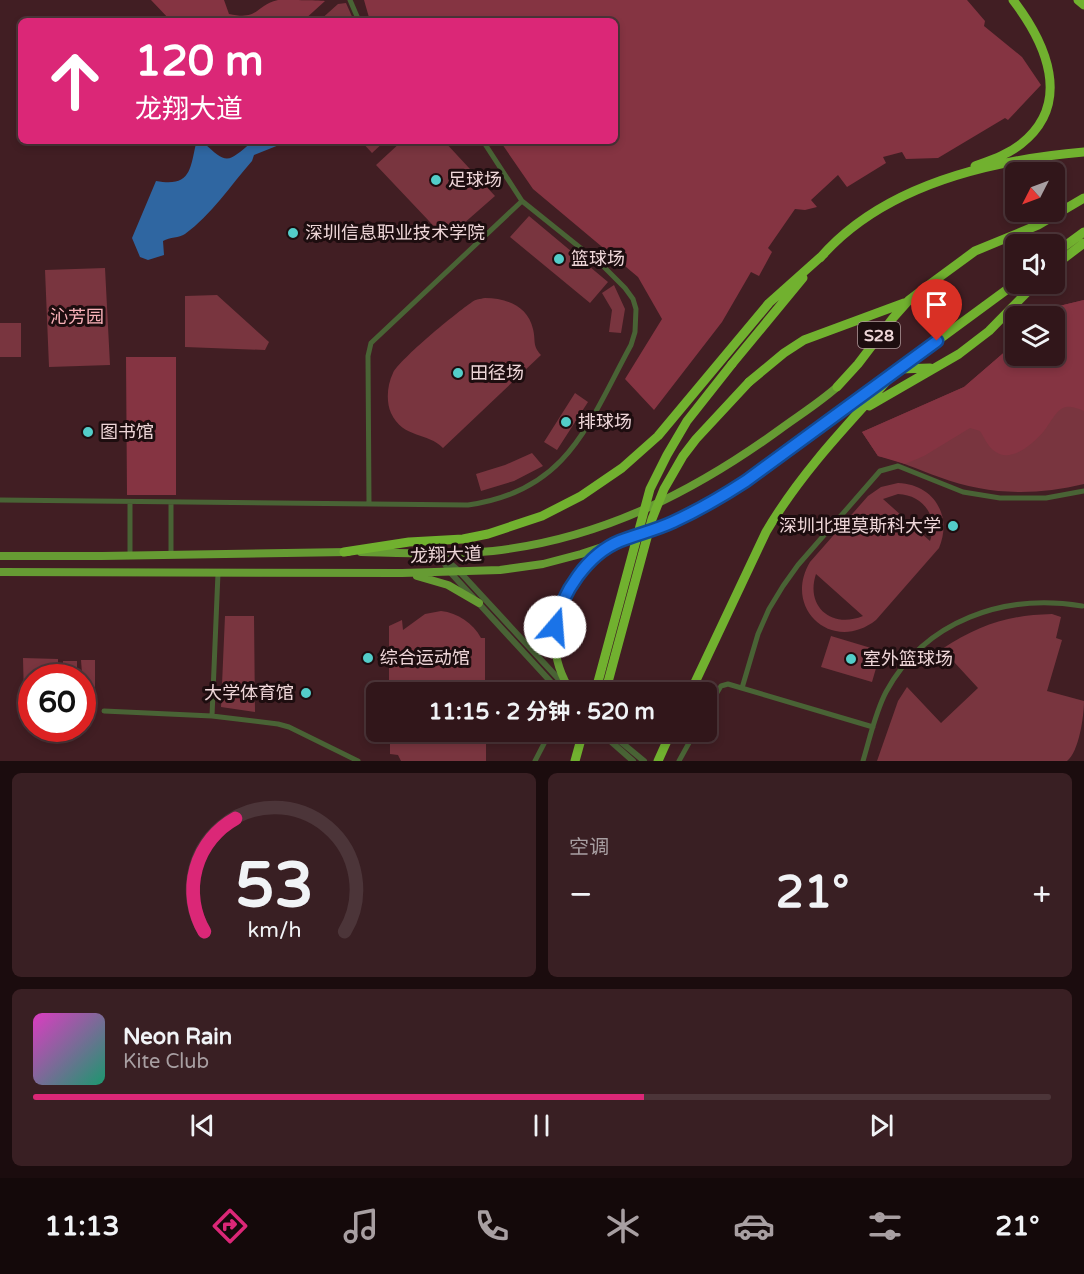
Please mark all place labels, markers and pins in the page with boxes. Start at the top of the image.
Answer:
place label: 足球场 [448,169,502,191]
marker: 足球场 [429,173,443,187]
place label: 深圳信息职业技术学院 [305,222,485,244]
marker: 深圳信息职业技术学院 [286,226,300,240]
place label: 篮球场 [571,248,625,270]
marker: 篮球场 [552,252,566,266]
pin [911,279,962,341]
place label: 田径场 [470,362,524,384]
marker: 田径场 [451,366,465,380]
place label: 排球场 [578,411,632,433]
marker: 排球场 [559,415,573,429]
place label: 图书馆 [100,421,154,443]
marker: 图书馆 [81,425,95,439]
place label: 深圳北理莫斯科大学 [779,515,941,537]
marker: 深圳北理莫斯科大学 [946,519,960,533]
place label: 综合运动馆 [380,647,470,669]
place label: 室外篮球场 [863,648,953,670]
marker: 综合运动馆 [361,651,375,665]
marker: 室外篮球场 [844,652,858,666]
place label: 大学体育馆 [204,682,294,704]
marker: 大学体育馆 [299,686,313,700]

